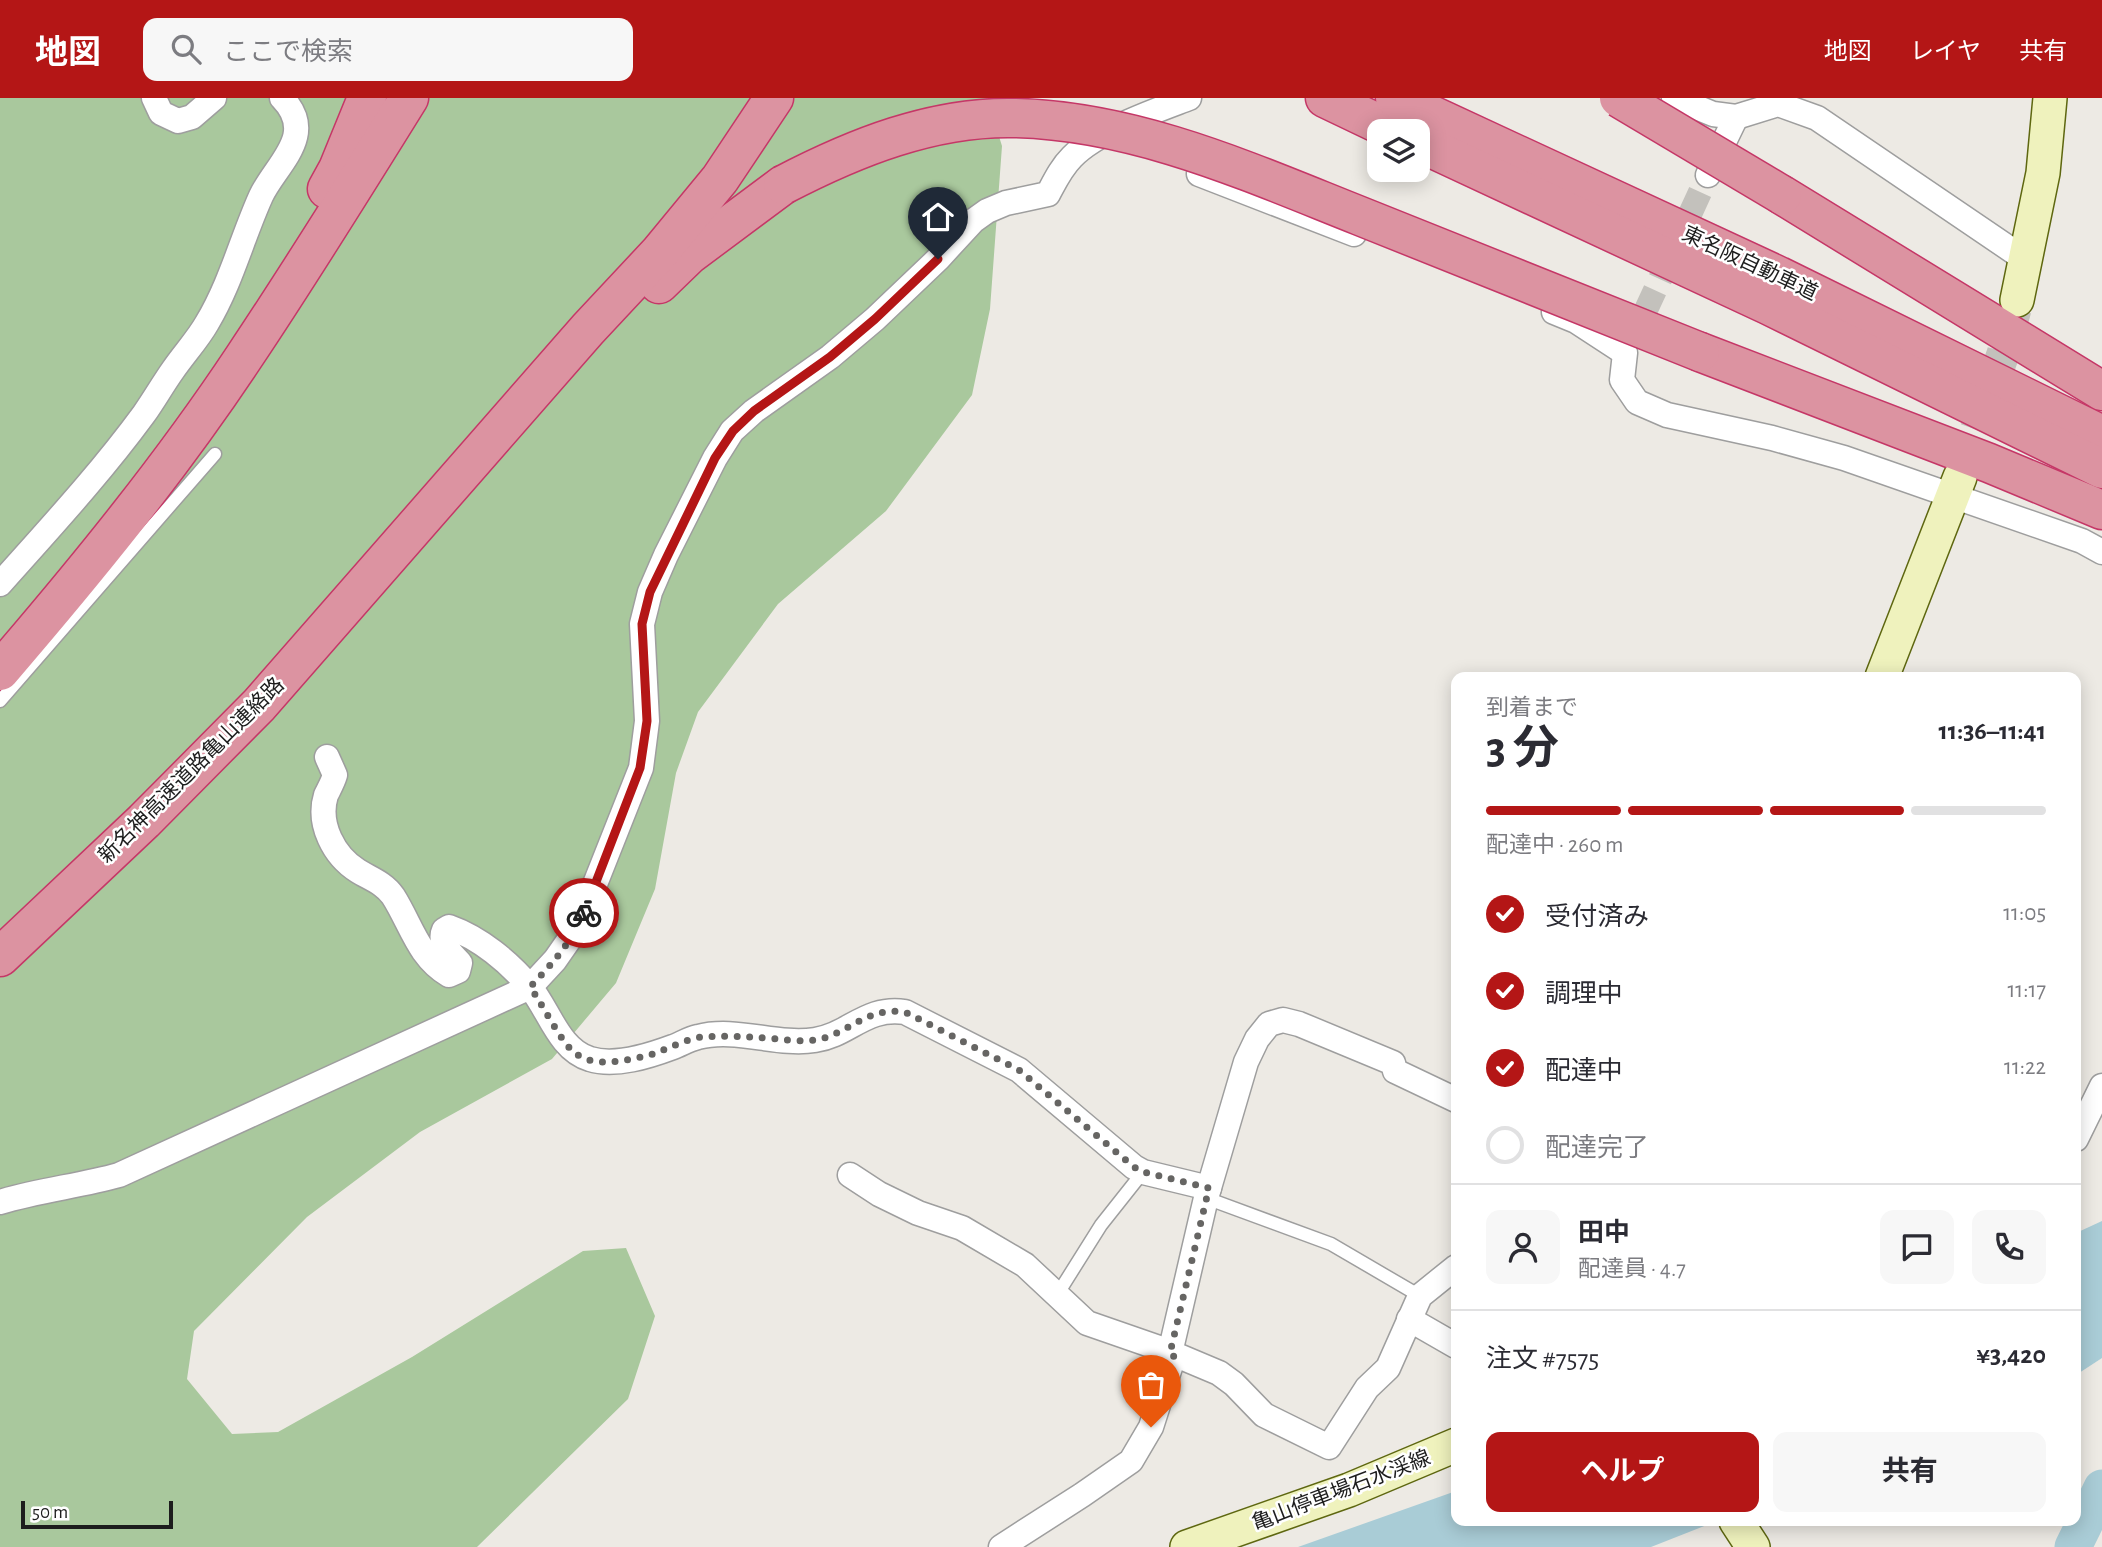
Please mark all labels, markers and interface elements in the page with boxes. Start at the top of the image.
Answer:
search box [143,18,633,81]
icon: search [167,30,205,68]
text: 地図 [35,37,101,70]
text: ここで検索 [223,39,353,65]
text: 地図 [1824,40,1872,64]
text: レイヤ [1910,40,1981,64]
text: 共有 [2019,40,2067,64]
map controls [1367,119,1430,182]
button: layers [1367,119,1430,182]
pin [908,187,968,259]
icon: home [919,198,957,236]
street label: 東名阪自動車道 [1679,222,1821,304]
street label: 新名神高速道路亀山連絡路 [94,673,288,867]
text: 到着まで [1486,697,1578,720]
text: 11:36–11:41 [1938,718,2046,744]
text: 3 分 [1486,726,1559,772]
text: 配達中 · 260 m [1486,834,1623,857]
courier [549,878,619,948]
icon: bike [565,894,603,932]
icon: check [1486,895,1524,933]
text: 11:05 [2003,902,2046,925]
text: 受付済み [1545,904,1649,930]
icon: check [1486,972,1524,1010]
text: 11:17 [2007,979,2046,1002]
text: 調理中 [1545,981,1623,1007]
icon: check [1486,1049,1524,1087]
text: 11:22 [2004,1056,2046,1079]
text: 配達中 [1545,1058,1623,1084]
text: 配達完了 [1545,1135,1649,1161]
button: person [1486,1210,1560,1284]
button: chat [1880,1210,1954,1284]
button: phone [1972,1210,2046,1284]
text: 田中 [1578,1220,1630,1246]
text: 配達員 · 4.7 [1578,1258,1686,1281]
text: ¥3,420 [1976,1342,2046,1368]
text: 注文 #7575 [1486,1346,1599,1372]
pin [1121,1355,1181,1427]
icon: bag [1132,1366,1170,1404]
button: ヘルプ [1486,1432,1759,1512]
button: 共有 [1773,1432,2046,1512]
street label: 亀山停車場石水渓線 [1249,1446,1433,1534]
scale bar [21,1498,173,1530]
text: 50 m [32,1503,68,1522]

